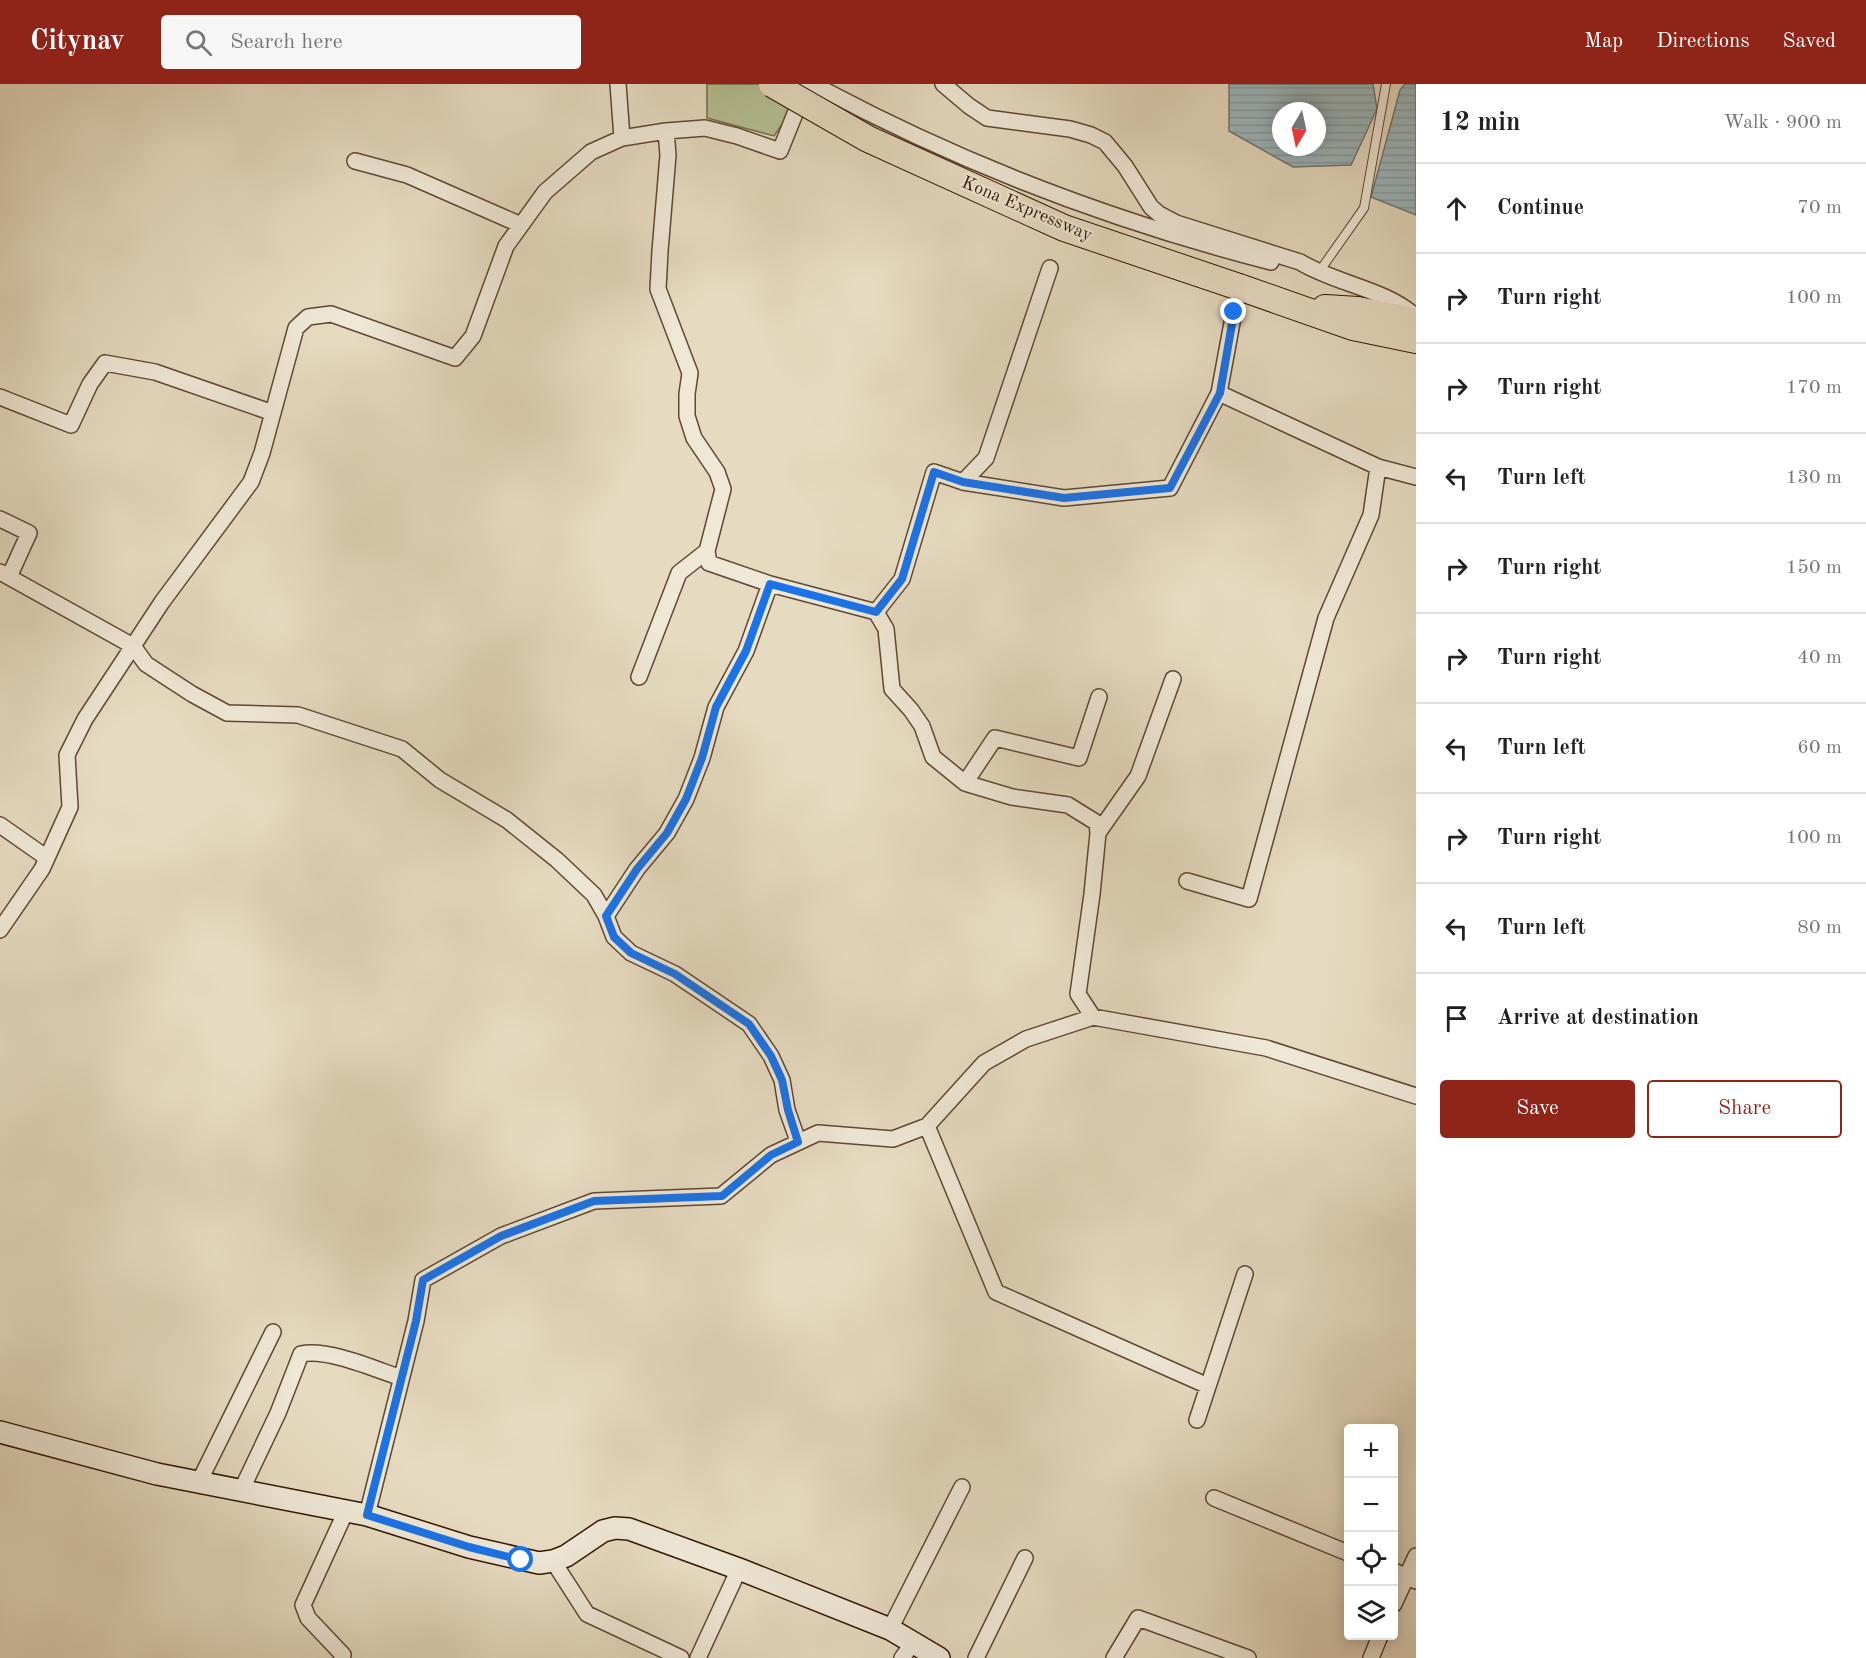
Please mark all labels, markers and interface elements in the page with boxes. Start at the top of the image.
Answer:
search box [161,15,581,69]
icon: search [182,26,215,59]
text: Citynav [30,28,125,56]
text: Search here [230,31,343,53]
text: Map [1584,31,1623,52]
text: Directions [1656,31,1750,52]
text: Saved [1783,31,1836,52]
north arrow [1272,102,1326,156]
text: 12 min [1440,110,1520,136]
text: Walk · 900 m [1723,113,1842,133]
street label: Kona Expressway [959,173,1095,245]
icon: ahead [1440,192,1473,225]
text: Continue [1497,197,1584,219]
text: 70 m [1797,198,1842,218]
icon: right [1440,282,1473,315]
text: Turn right [1497,287,1601,309]
text: 100 m [1786,288,1842,308]
route end [1220,298,1246,324]
icon: right [1440,372,1473,405]
text: Turn right [1497,377,1601,399]
text: 170 m [1786,378,1842,398]
icon: left [1440,462,1473,495]
text: Turn left [1497,467,1586,489]
text: 130 m [1786,468,1842,488]
icon: right [1440,552,1473,585]
text: Turn right [1497,557,1601,579]
text: 150 m [1786,558,1842,578]
icon: right [1440,642,1473,675]
text: Turn right [1497,647,1601,669]
text: 40 m [1797,648,1842,668]
icon: left [1440,732,1473,765]
text: Turn left [1497,737,1586,759]
text: 60 m [1797,738,1842,758]
icon: right [1440,822,1473,855]
text: Turn right [1497,827,1601,849]
text: 100 m [1786,828,1842,848]
icon: left [1440,912,1473,945]
text: Turn left [1497,917,1586,939]
text: 80 m [1797,918,1842,938]
icon: arrive [1440,1002,1473,1035]
text: Arrive at destination [1497,1007,1699,1029]
button: Save [1440,1080,1635,1138]
button: Share [1647,1080,1842,1138]
map controls [1344,1424,1398,1640]
button: + [1344,1424,1398,1478]
button: − [1344,1478,1398,1532]
button: locate [1344,1532,1398,1586]
route start [507,1546,533,1572]
button: layers [1344,1586,1398,1640]

